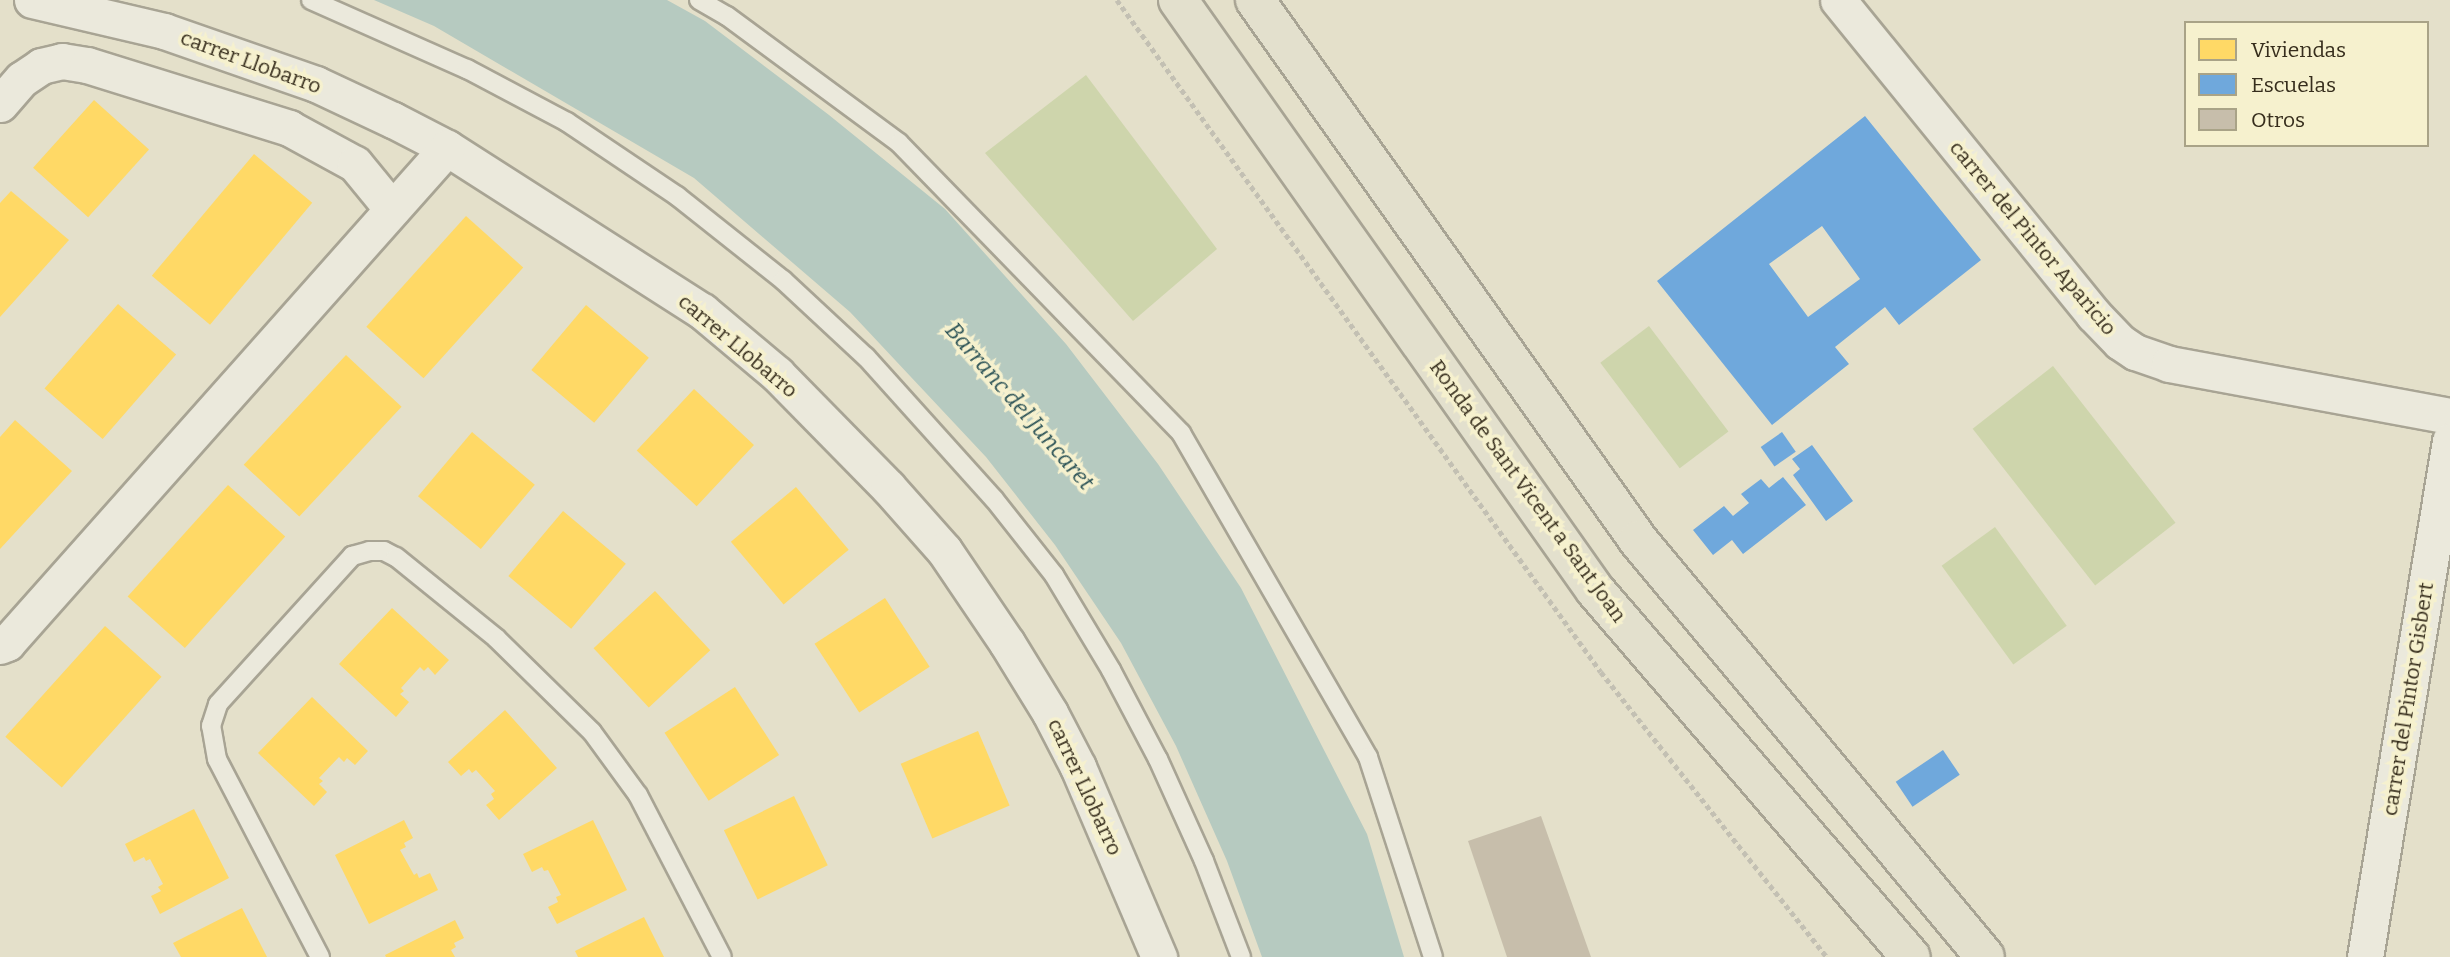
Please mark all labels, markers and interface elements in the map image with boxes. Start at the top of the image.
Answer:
legend [2184,21,2429,147]
street label: carrer Llobarro [177,25,325,99]
text: Viviendas [2251,37,2346,63]
text: Escuelas [2251,72,2336,98]
text: Otros [2251,107,2305,133]
street label: carrer del Pintor Aparicio [1944,136,2122,340]
street label: carrer Llobarro [673,289,803,403]
water label: Barranc del Juncaret [940,317,1100,495]
street label: Ronda de Sant Vicent a Sant Joan [1424,355,1632,627]
street label: carrer del Pintor Gisbert [2377,581,2439,817]
street label: carrer Llobarro [1042,715,1128,859]

